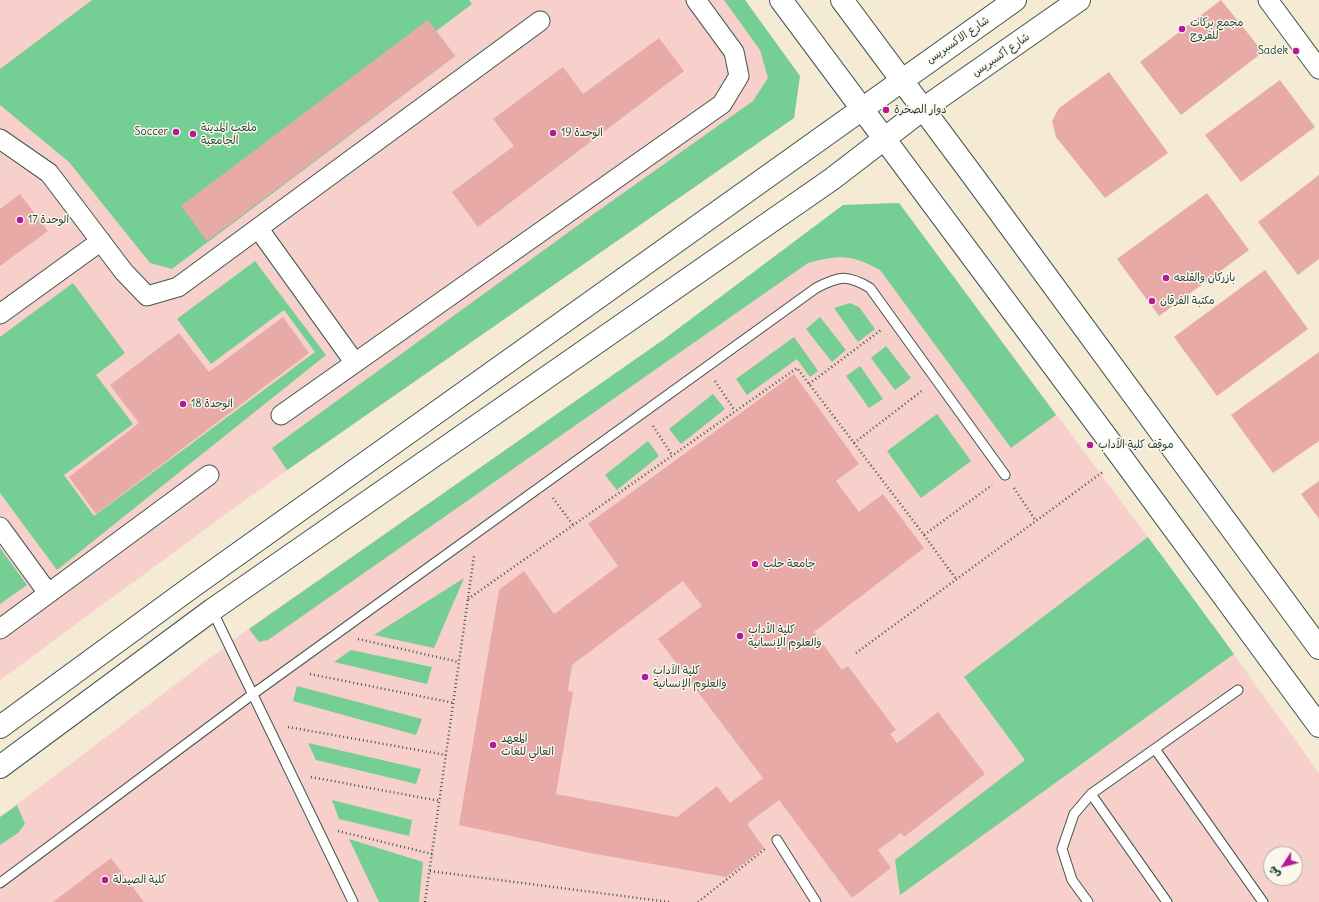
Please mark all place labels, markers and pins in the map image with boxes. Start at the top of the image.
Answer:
place label: مجمع بركات للفروج [1190,16,1243,42]
marker: مجمع بركات للفروج [1177,24,1187,34]
place label: Sadek [1258,44,1288,58]
marker: Sadek [1291,46,1301,56]
place label: دوار الصخرة [894,103,947,117]
marker: دوار الصخرة [881,105,891,115]
place label: ملعب المدينة الجامعية [201,121,257,147]
place label: Soccer [134,125,168,139]
place label: الوحدة 19 [561,126,603,140]
marker: Soccer [171,127,181,137]
marker: الوحدة 19 [548,128,558,138]
marker: ملعب المدينة الجامعية [188,129,198,139]
place label: الوحدة 17 [28,213,69,227]
marker: الوحدة 17 [15,215,25,225]
place label: بازركان والقلعه [1174,271,1236,285]
marker: بازركان والقلعه [1161,273,1171,283]
place label: مكتبة الفرقان [1160,294,1215,308]
marker: مكتبة الفرقان [1147,296,1157,306]
place label: الوحدة 18 [191,397,233,411]
marker: الوحدة 18 [178,399,188,409]
place label: موقف كلية الآداب [1098,438,1174,452]
marker: موقف كلية الآداب [1085,440,1095,450]
place label: جامعة حلب [763,557,816,571]
marker: جامعة حلب [750,559,760,569]
place label: كلية الأداب والعلوم الإنسانية [748,623,822,649]
marker: كلية الأداب والعلوم الإنسانية [735,631,745,641]
place label: كلية الآداب والعلوم الإنسانية [653,664,727,690]
marker: كلية الآداب والعلوم الإنسانية [640,672,650,682]
place label: المعهد العالي للغات [501,732,554,758]
marker: المعهد العالي للغات [488,740,498,750]
place label: كلية الصيدلة [113,873,166,887]
marker: كلية الصيدلة [100,875,110,885]

